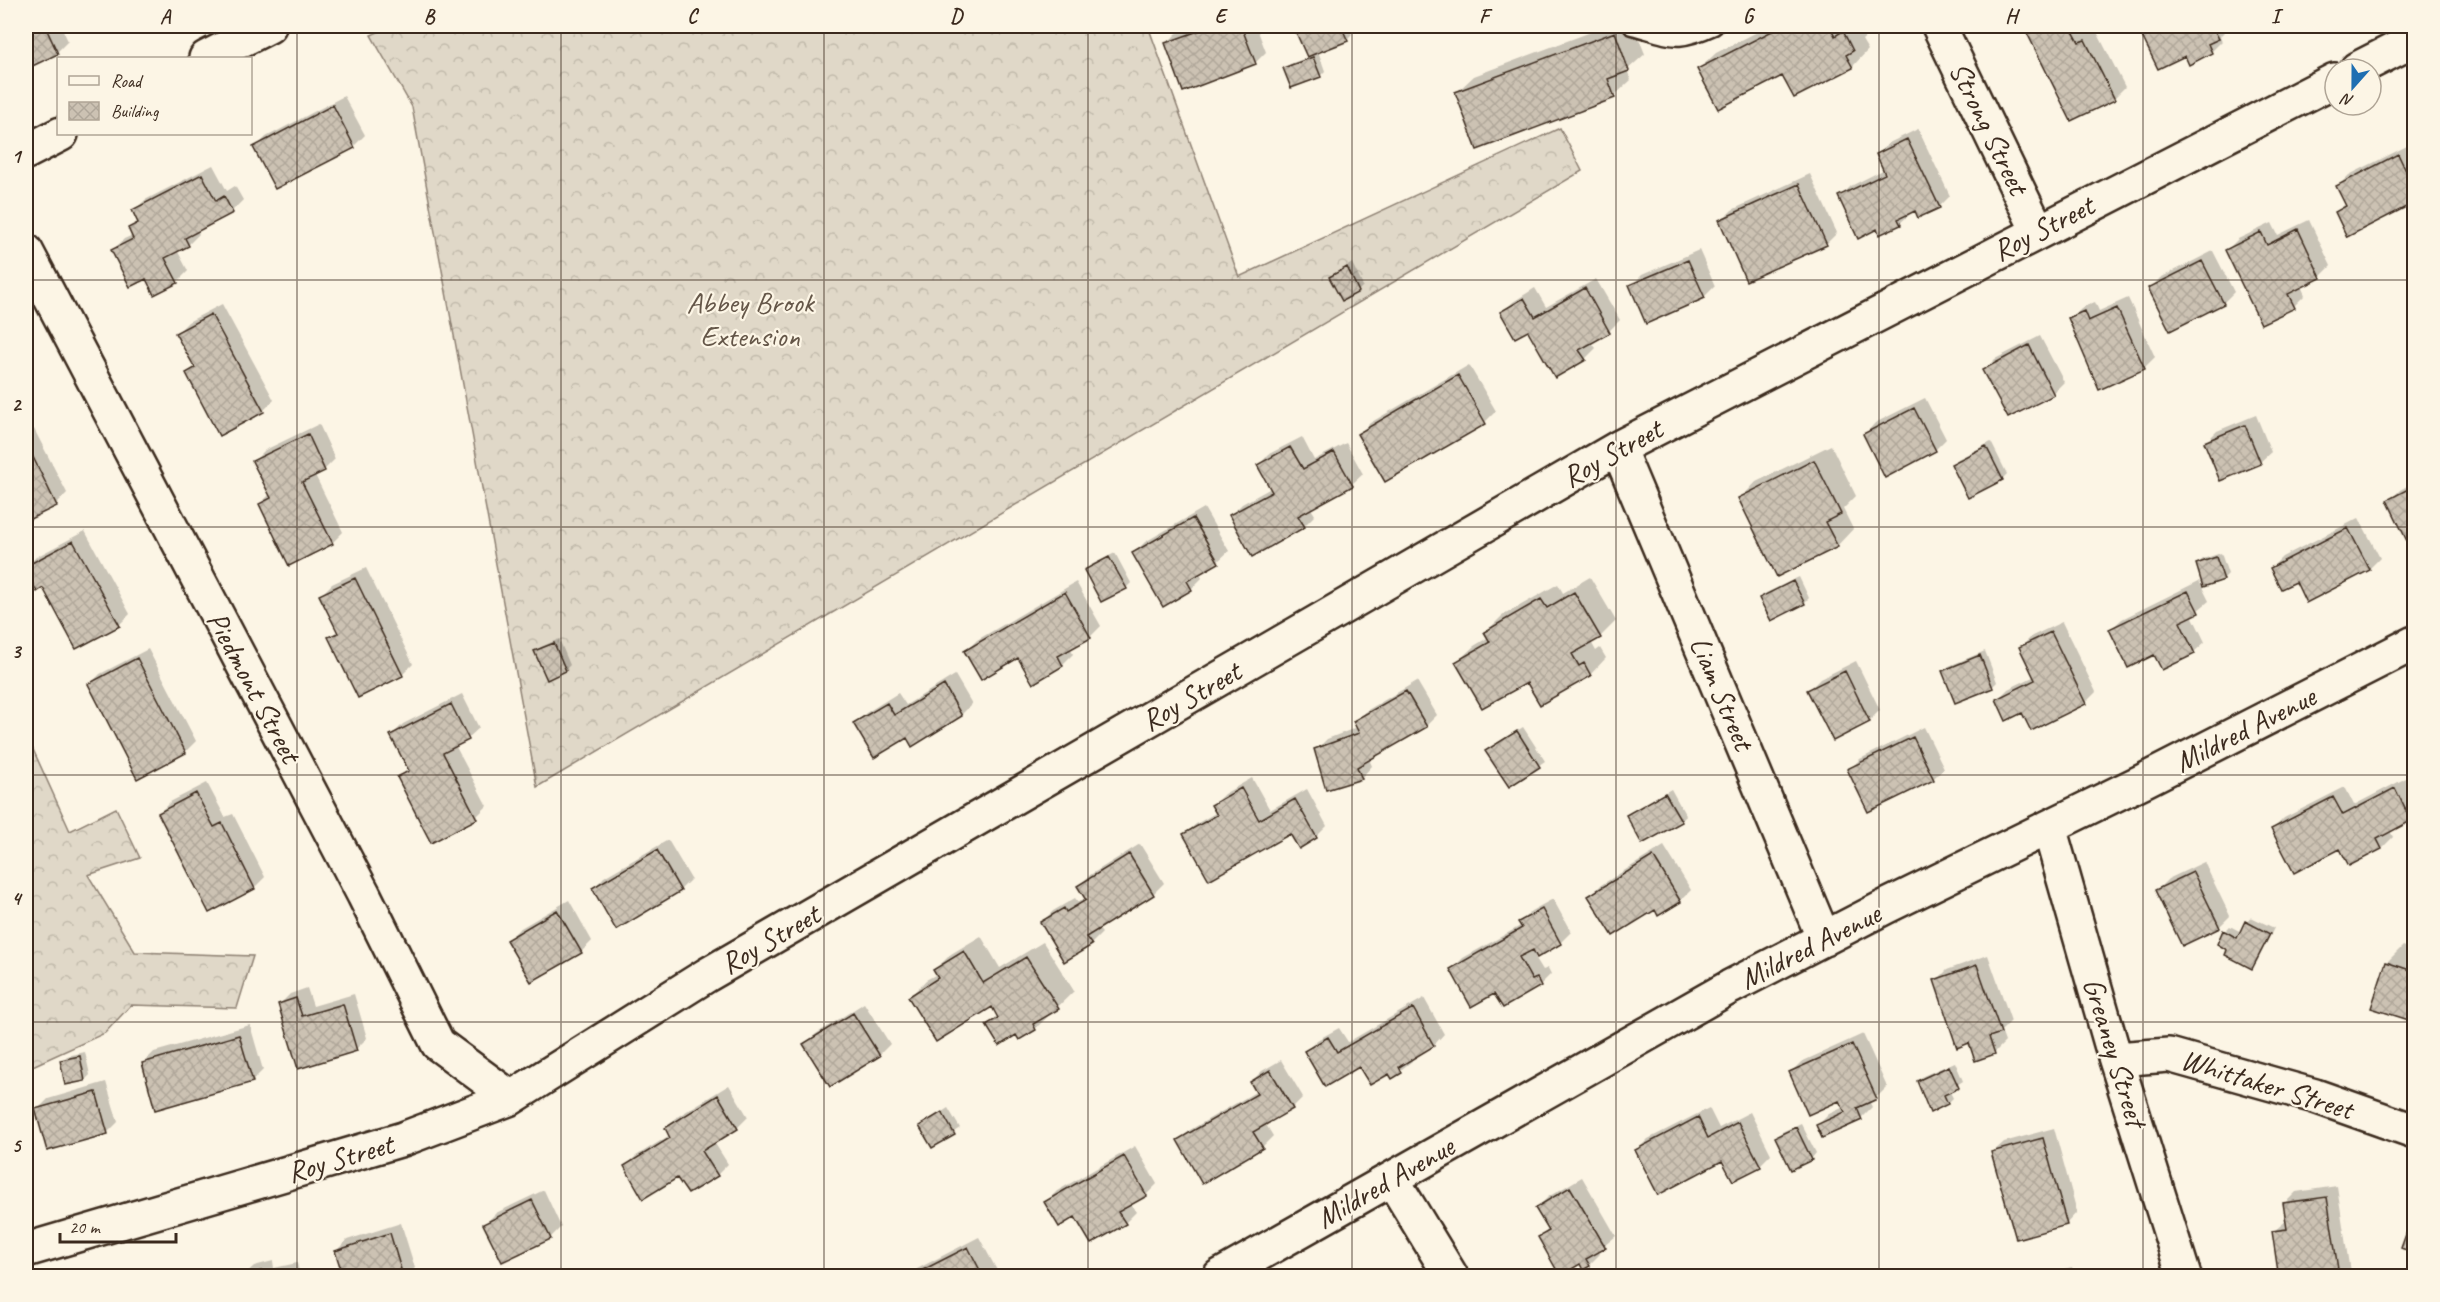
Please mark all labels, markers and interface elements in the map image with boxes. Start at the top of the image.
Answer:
text: A [160,4,172,29]
text: B [424,4,436,29]
text: C [687,4,699,29]
text: D [950,4,964,29]
text: E [1215,4,1229,29]
text: F [1479,4,1493,29]
text: G [1743,4,1756,29]
text: H [2005,4,2020,29]
text: I [2271,4,2284,29]
street label: Strong Street [1941,56,2039,203]
legend [57,57,252,135]
north arrow [2323,57,2383,117]
text: Road [111,70,144,92]
text: N [2337,88,2356,111]
text: Building [111,100,160,122]
text: 1 [12,144,23,169]
street label: Roy Street [1986,185,2103,270]
park label: Abbey Brook Extension [687,283,816,355]
text: 2 [12,392,23,417]
street label: Roy Street [1555,409,1671,496]
street label: Piedmont Street [198,605,311,772]
street label: Liam Street [1681,631,1764,758]
text: 3 [12,639,23,664]
street label: Roy Street [1135,651,1250,740]
street label: Mildred Avenue [2168,676,2324,781]
text: 4 [12,886,24,911]
street label: Mildred Avenue [1733,893,1889,998]
street label: Roy Street [714,894,829,983]
street label: Greaney Street [2074,973,2157,1135]
street label: Whittaker Street [2177,1040,2360,1129]
street label: Roy Street [283,1124,400,1191]
street label: Mildred Avenue [1309,1126,1463,1237]
text: 5 [12,1133,23,1158]
scale bar [60,1206,176,1244]
text: 20 m [69,1216,102,1238]

